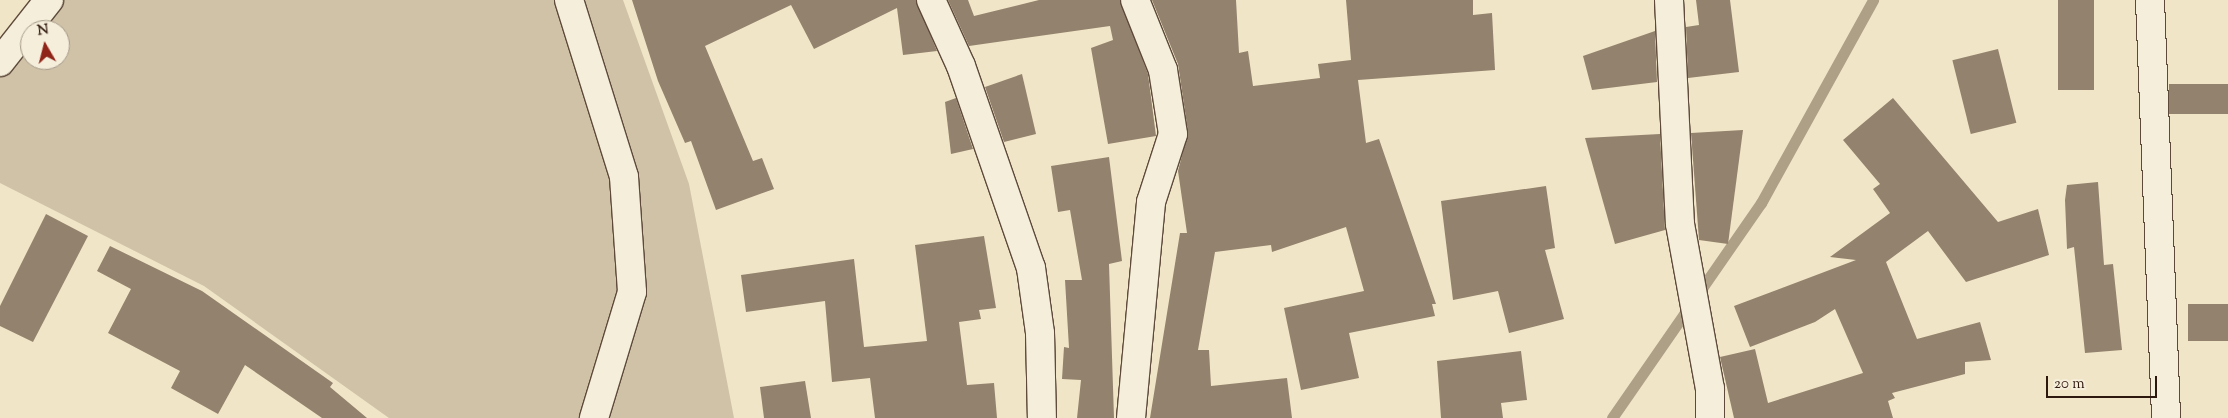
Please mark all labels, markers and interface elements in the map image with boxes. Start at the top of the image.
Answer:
north arrow [20,20,70,70]
text: N [36,20,50,42]
scale bar [2048,366,2159,398]
text: 20 m [2054,374,2085,395]

